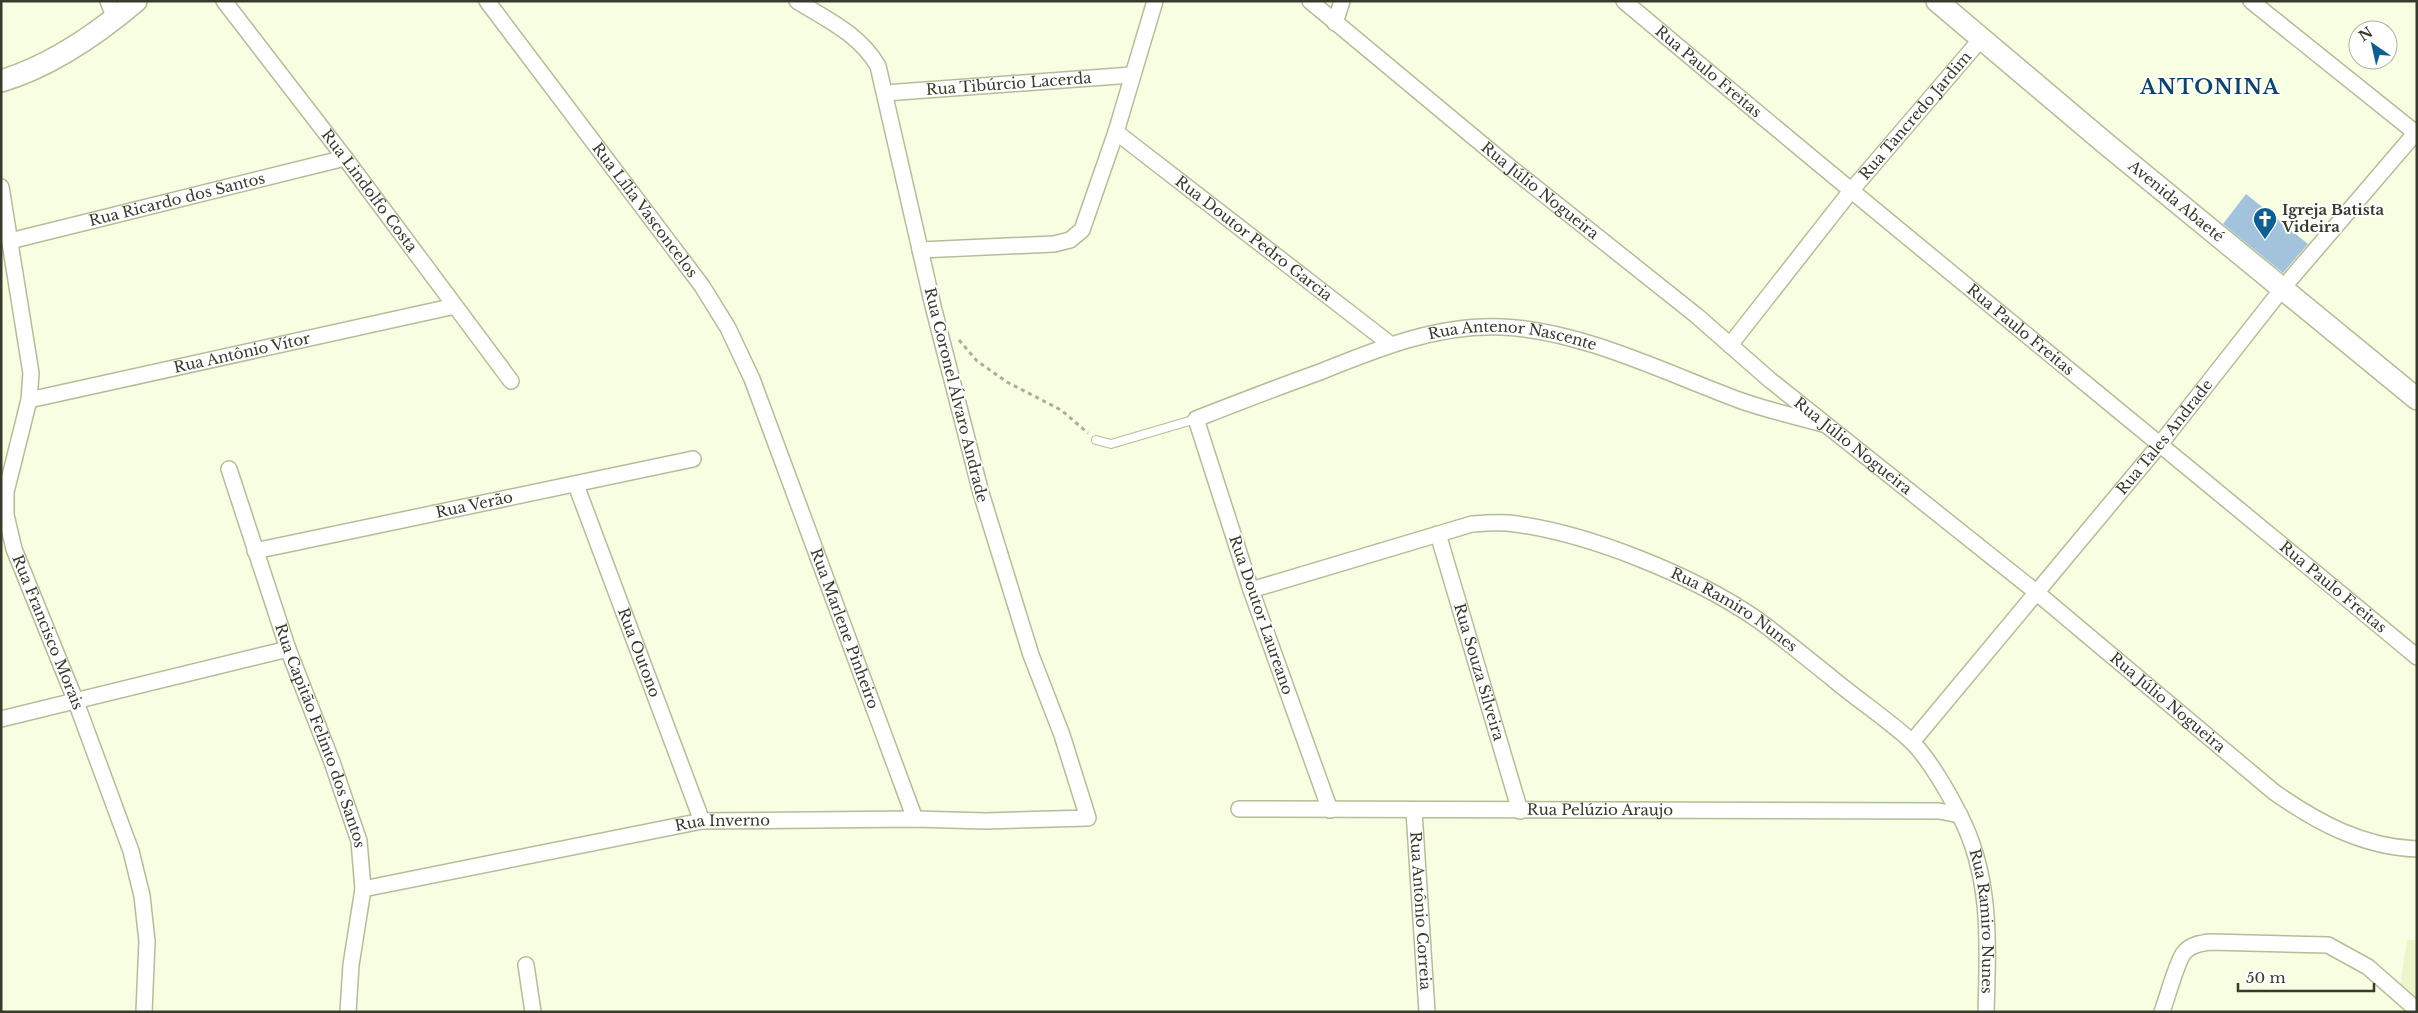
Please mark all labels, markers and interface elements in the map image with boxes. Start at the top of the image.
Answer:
north arrow [2348,20,2398,70]
street label: Rua Paulo Freitas [1651,21,1766,121]
text: N [2355,23,2376,45]
street label: Rua Tancredo Jardim [1855,47,1975,183]
street label: Rua Tibúrcio Lacerda [925,68,1093,99]
district label: ANTONINA [2139,75,2280,99]
street label: Rua Lindolfo Costa [317,125,422,256]
street label: Rua Júlio Nogueira [1477,137,1603,244]
street label: Rua Lília Vasconcelos [588,139,702,281]
street label: Avenida Abaeté [2124,156,2228,246]
street label: Rua Ricardo dos Santos [87,168,267,230]
street label: Rua Doutor Pedro Garcia [1172,171,1337,305]
place label: Igreja Batista Videira [2281,200,2384,236]
church icon: Igreja Batista Videira [2252,206,2278,240]
street label: Rua Paulo Freitas [1963,280,2078,379]
street label: Rua Coronel Álvaro Andrade [921,285,992,504]
street label: Rua Antenor Nascente [1426,317,1599,354]
street label: Rua Antônio Vítor [172,328,313,377]
street label: Rua Tales Andrade [2112,375,2217,498]
street label: Rua Júlio Nogueira [1790,393,1916,499]
street label: Rua Verão [434,487,514,522]
street label: Rua Doutor Laureano [1225,533,1298,697]
street label: Rua Paulo Freitas [2276,537,2391,637]
street label: Rua Marlene Pinheiro [807,546,883,711]
street label: Rua Francisco Morais [8,552,88,712]
street label: Rua Ramiro Nunes [1668,563,1802,656]
street label: Rua Souza Silveira [1450,601,1509,744]
street label: Rua Outono [614,605,665,700]
street label: Rua Capitão Felinto dos Santos [271,621,370,849]
street label: Rua Júlio Nogueira [2106,648,2230,757]
street label: Rua Pelúzio Araujo [1527,800,1673,819]
street label: Rua Inverno [673,810,770,835]
street label: Rua Antônio Correia [1406,831,1436,991]
street label: Rua Ramiro Nunes [1965,846,1997,994]
scale bar [2238,960,2374,992]
text: 50 m [2246,968,2286,987]

